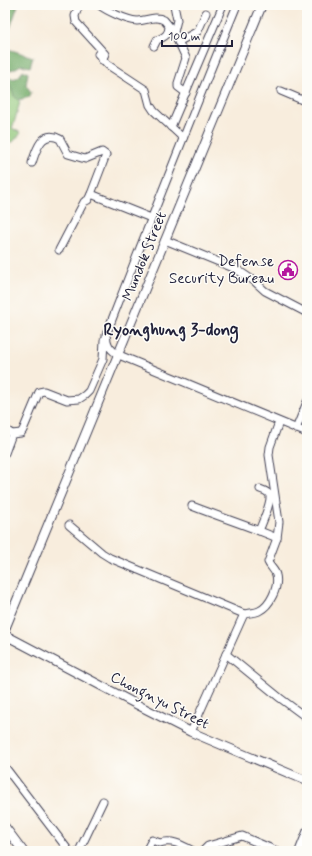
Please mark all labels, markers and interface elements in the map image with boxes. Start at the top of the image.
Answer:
scale bar [162,22,232,48]
text: 100 m [168,29,200,45]
street label: Mundok Street [118,208,172,304]
place label: Defense Security Bureau [169,252,274,289]
public building icon: Defense Security Bureau [277,259,299,281]
district label: Ryonghung 3-dong [103,319,239,344]
street label: Chongnyu Street [106,667,213,735]

